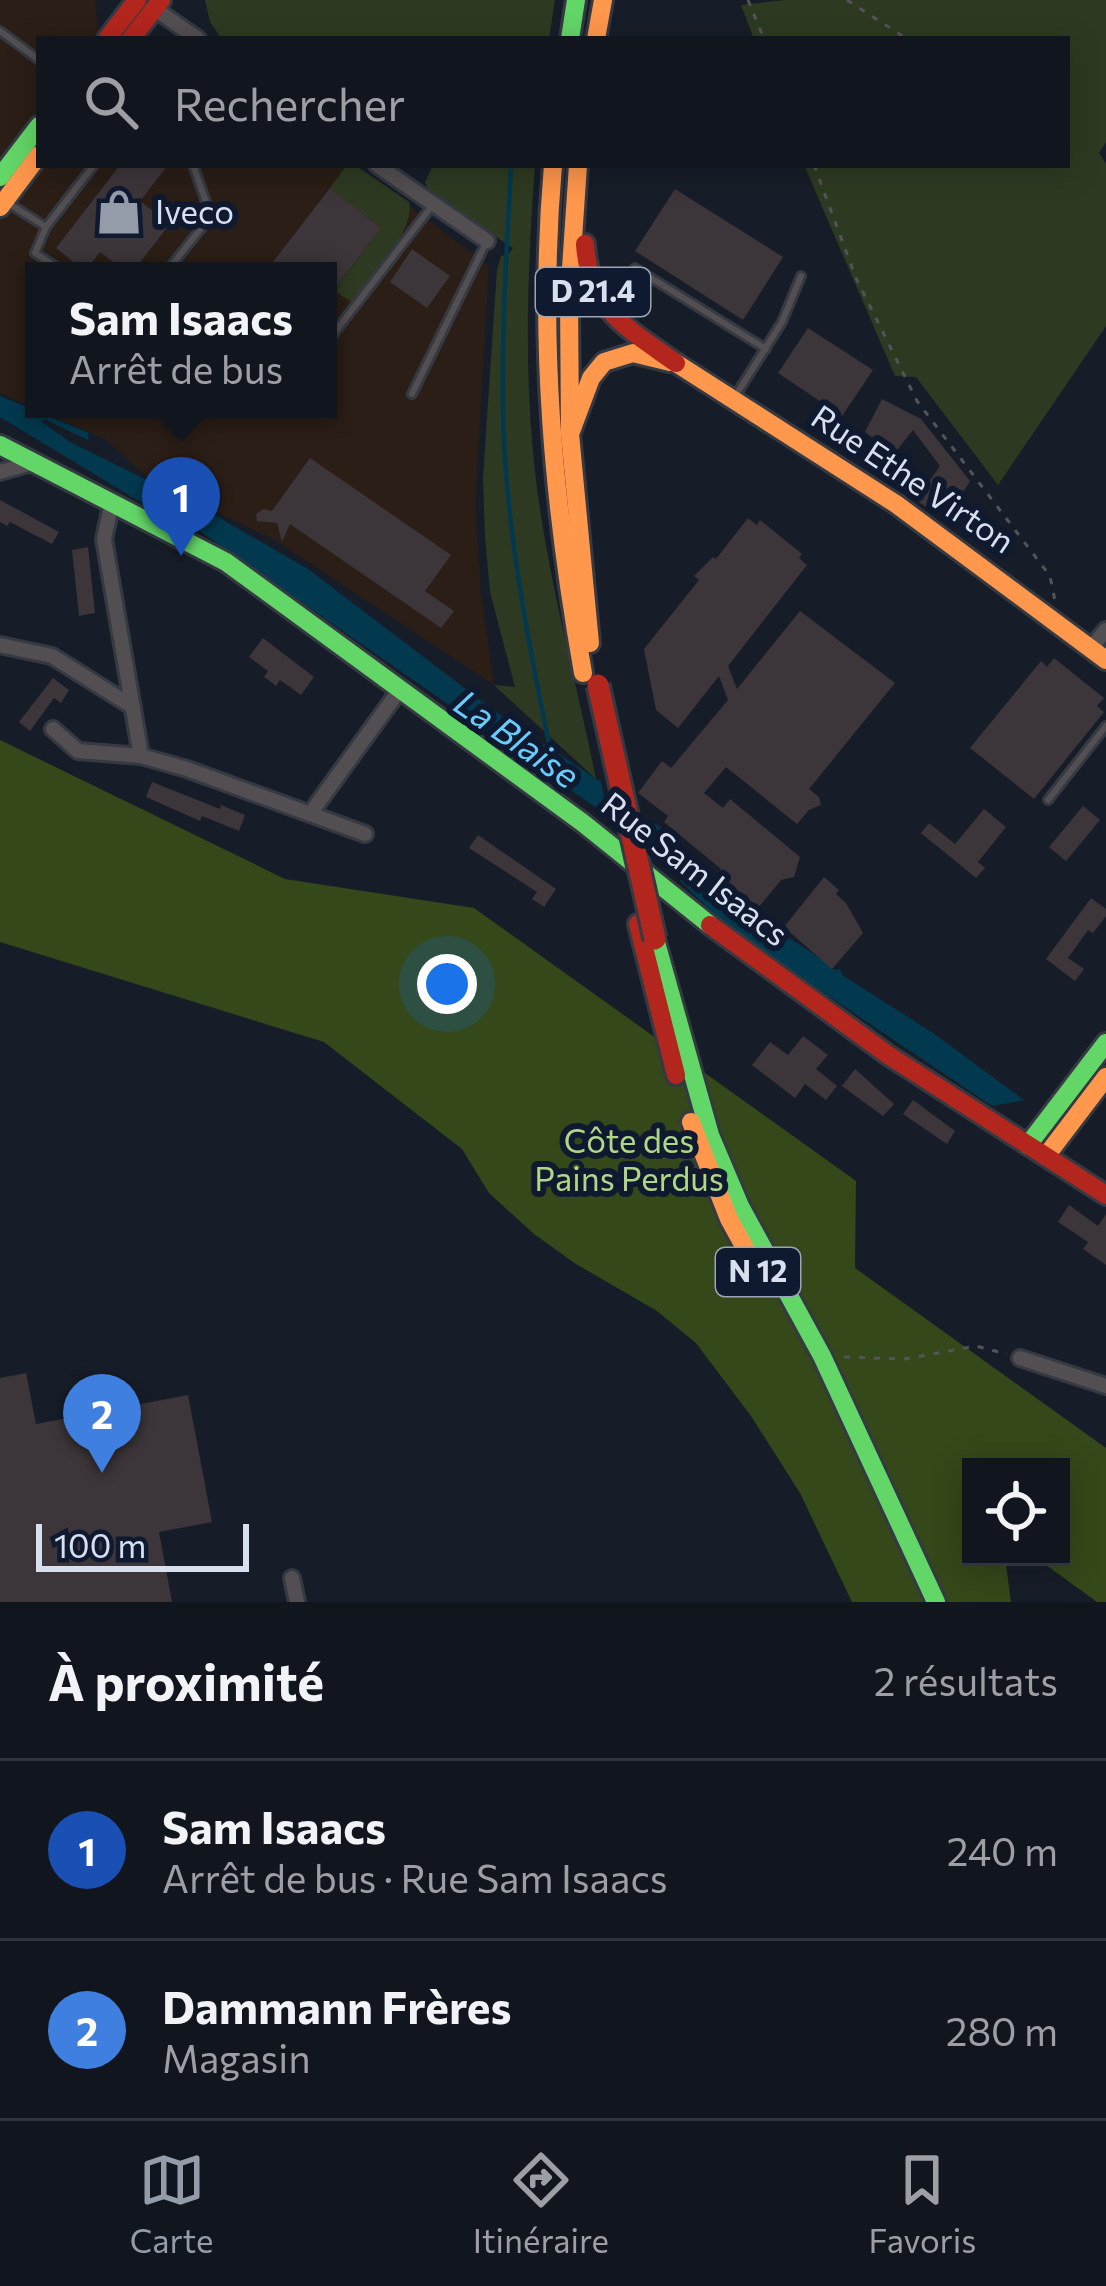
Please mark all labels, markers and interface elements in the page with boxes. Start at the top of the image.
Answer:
search box [36,36,1070,168]
icon: search [78,69,144,135]
text: Rechercher [174,75,405,130]
shop icon: Iveco [94,187,144,237]
place label: Iveco [155,190,234,231]
popup [25,262,337,418]
road number: D 21.4 [536,268,650,316]
text: Sam Isaacs [69,289,293,344]
text: Arrêt de bus [69,344,283,392]
street label: Rue Ethe Virton [805,395,1023,561]
pin: 1 [142,457,220,556]
water label: La Blaise [447,679,589,796]
street label: Rue Sam Isaacs [594,782,798,954]
your location [417,954,477,1014]
park label: Côte des Pains Perdus [534,1119,724,1198]
road number: N 12 [716,1248,800,1296]
pin: 2 [63,1374,141,1473]
map controls [962,1458,1070,1566]
button: locate [962,1458,1070,1566]
scale bar [36,1518,249,1571]
text: 100 m [54,1524,146,1565]
text: À proximité [48,1649,324,1712]
text: 2 résultats [874,1656,1058,1704]
text: Sam Isaacs [162,1798,386,1853]
text: 1 [78,1826,96,1874]
text: 240 m [947,1826,1058,1874]
text: Arrêt de bus · Rue Sam Isaacs [162,1853,667,1901]
text: Dammann Frères [162,1978,512,2033]
text: 2 [76,2006,98,2054]
text: 280 m [946,2006,1058,2054]
text: Magasin [162,2033,311,2081]
tab: Carte [130,2147,213,2260]
tab: Itinéraire [473,2147,609,2260]
tab: Favoris [868,2147,976,2260]

